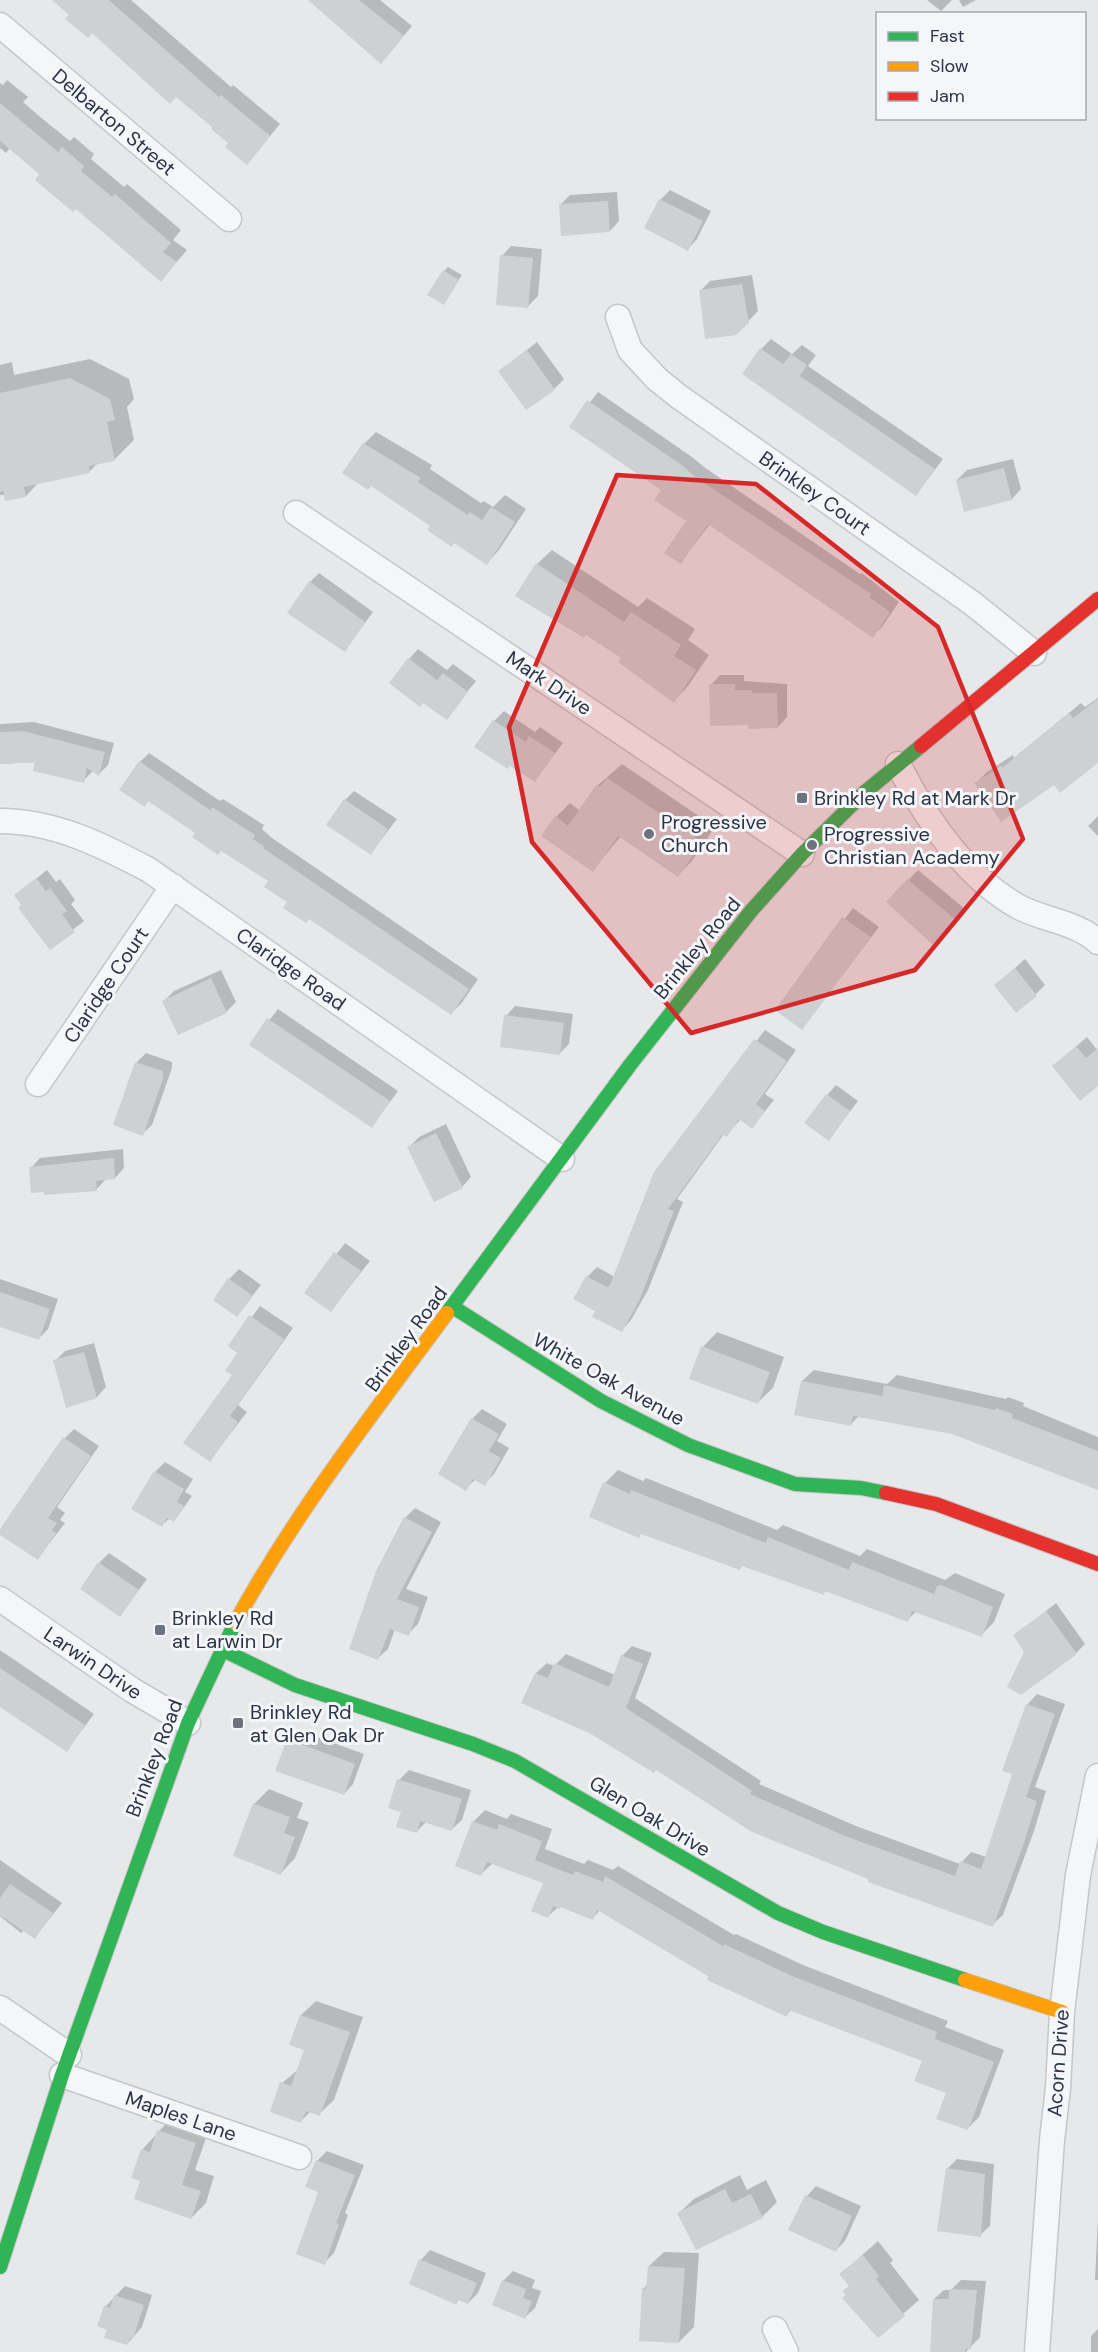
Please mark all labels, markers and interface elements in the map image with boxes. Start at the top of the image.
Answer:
legend [876,12,1086,120]
text: Fast [930,24,965,48]
text: Slow [930,54,969,78]
street label: Delbarton Street [47,63,181,181]
text: Jam [930,84,965,108]
street label: Brinkley Court [754,445,876,541]
street label: Mark Drive [501,645,597,721]
place label: Brinkley Rd at Mark Dr [814,785,1016,811]
marker: Brinkley Rd at Mark Dr [795,791,809,805]
place label: Progressive Church [661,809,767,858]
place label: Progressive Christian Academy [824,821,1000,870]
marker: Progressive Church [642,827,656,841]
marker: Progressive Christian Academy [805,838,819,852]
street label: Brinkley Road [648,892,746,1004]
street label: Claridge Court [58,922,155,1048]
street label: Claridge Road [231,922,351,1016]
street label: Brinkley Road [359,1281,453,1397]
street label: White Oak Avenue [529,1327,689,1431]
place label: Brinkley Rd at Larwin Dr [172,1605,283,1654]
street label: Larwin Drive [39,1621,147,1705]
marker: Brinkley Rd at Larwin Dr [153,1623,167,1637]
street label: Brinkley Road [120,1695,188,1821]
place label: Brinkley Rd at Glen Oak Dr [250,1699,384,1748]
marker: Brinkley Rd at Glen Oak Dr [231,1716,245,1730]
street label: Glen Oak Drive [585,1770,715,1862]
street label: Acorn Drive [1041,2008,1075,2118]
street label: Maples Lane [122,2085,240,2147]

